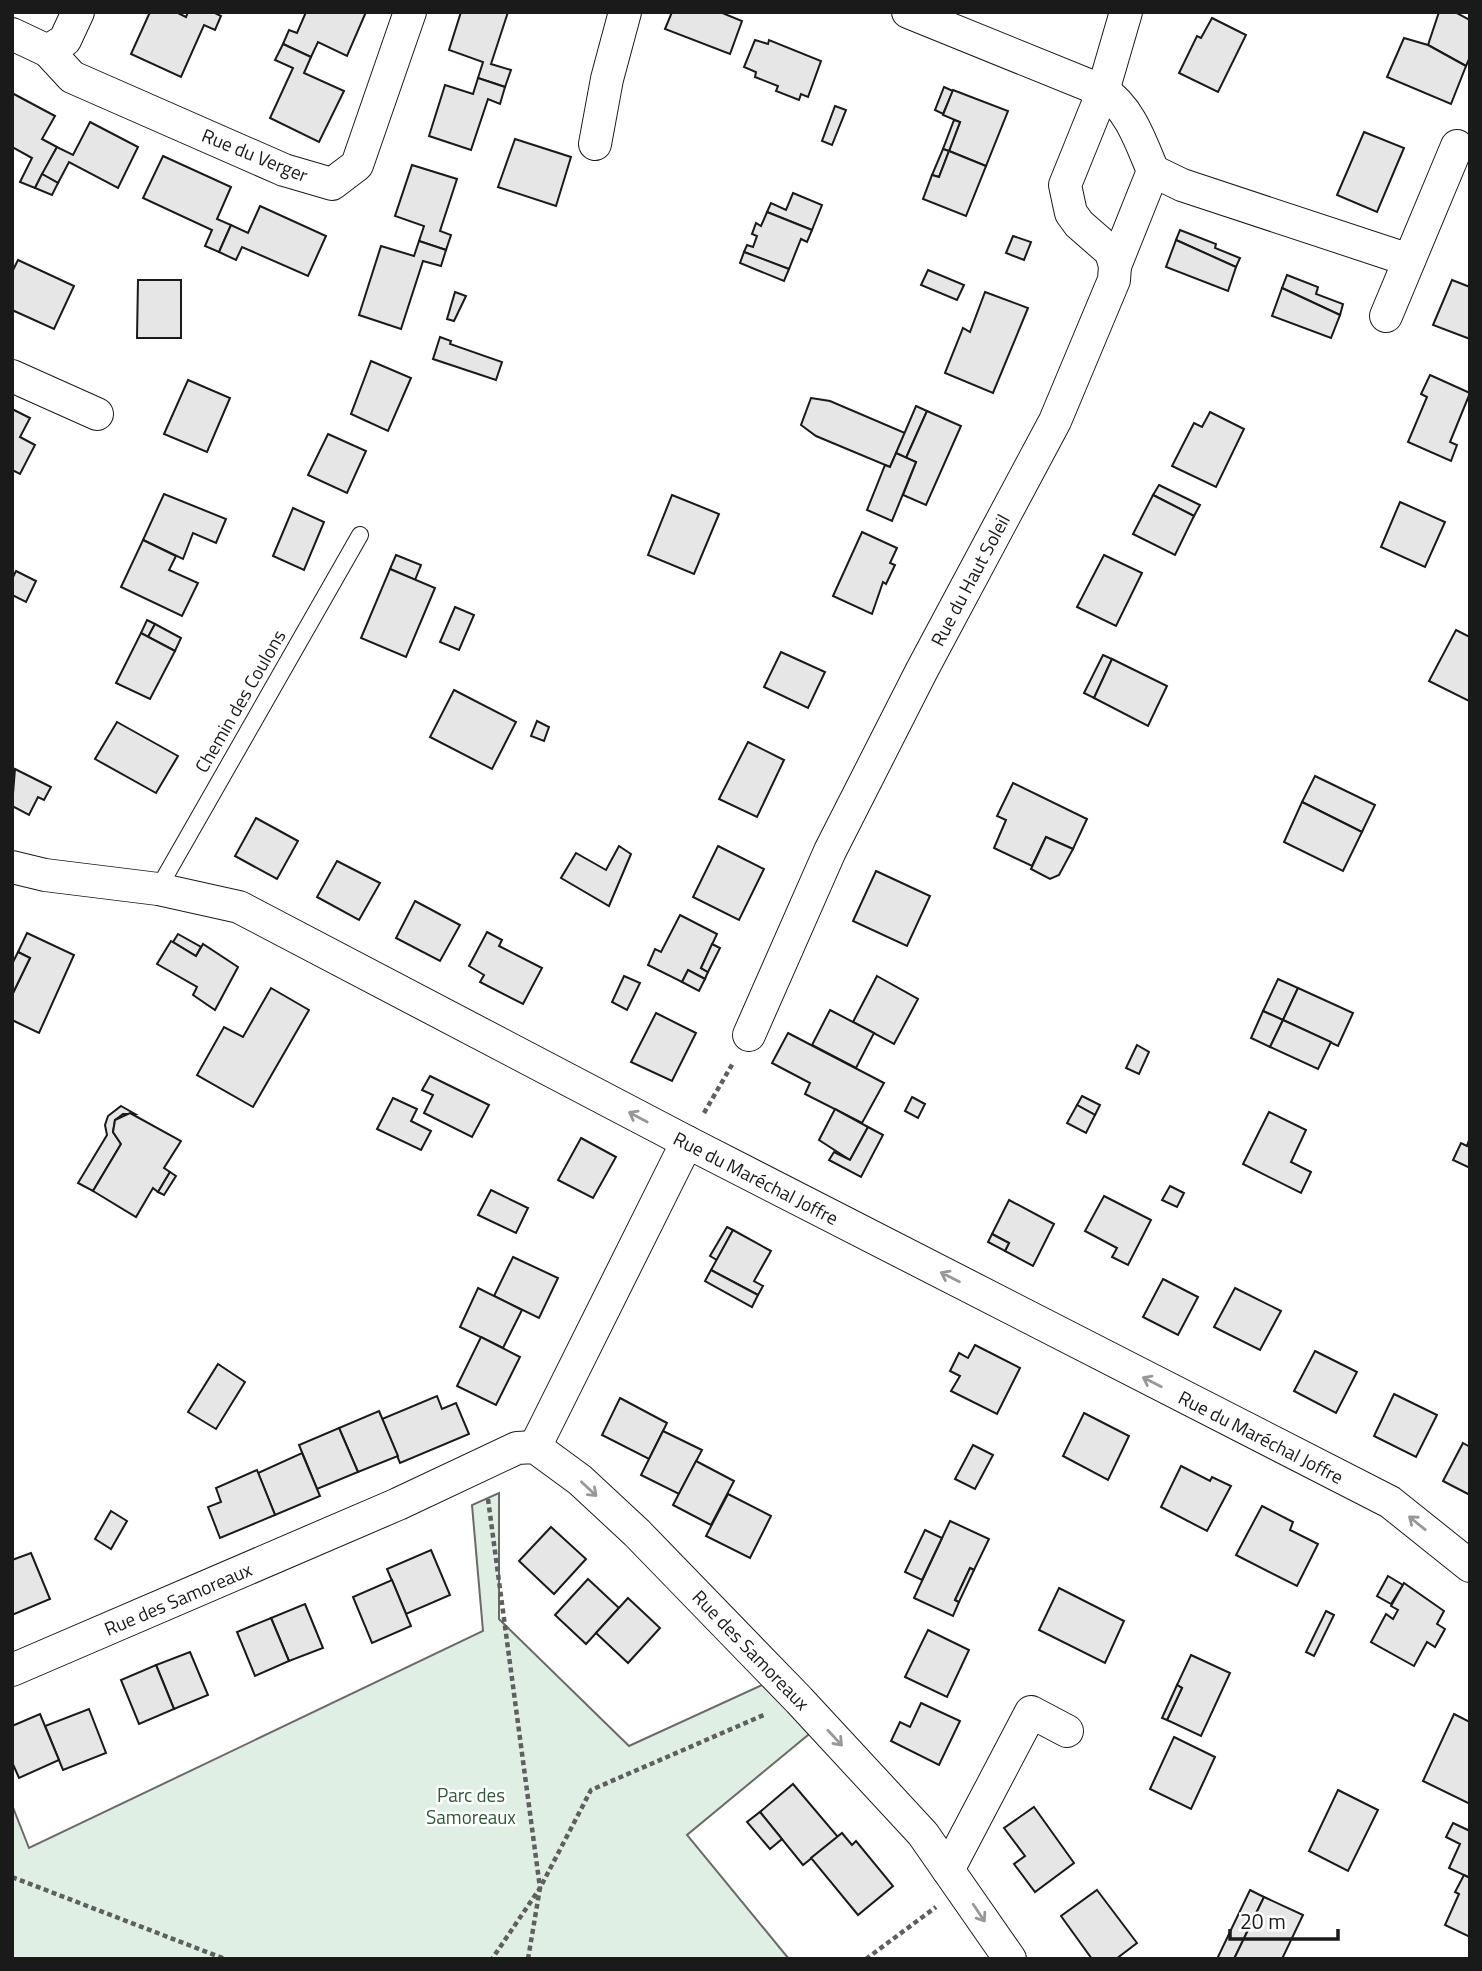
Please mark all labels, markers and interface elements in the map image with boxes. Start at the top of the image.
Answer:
street label: Rue du Verger [198,120,313,189]
street label: Rue du Haut Soleil [922,509,1017,651]
street label: Chemin des Coulons [187,624,292,778]
one-way arrow [629,1110,649,1124]
street label: Rue du Maréchal Joffre [669,1123,844,1232]
one-way arrow [940,1270,960,1284]
one-way arrow [1142,1374,1163,1388]
street label: Rue du Maréchal Joffre [1174,1382,1349,1491]
one-way arrow [581,1480,598,1497]
one-way arrow [1408,1516,1426,1531]
street label: Rue des Samoreaux [99,1554,257,1643]
street label: Rue des Samoreaux [686,1583,817,1717]
one-way arrow [826,1729,843,1746]
park label: Parc des Samoreaux [426,1780,516,1831]
scale bar [1230,1898,1338,1942]
one-way arrow [972,1903,986,1923]
text: 20 m [1240,1905,1286,1937]

